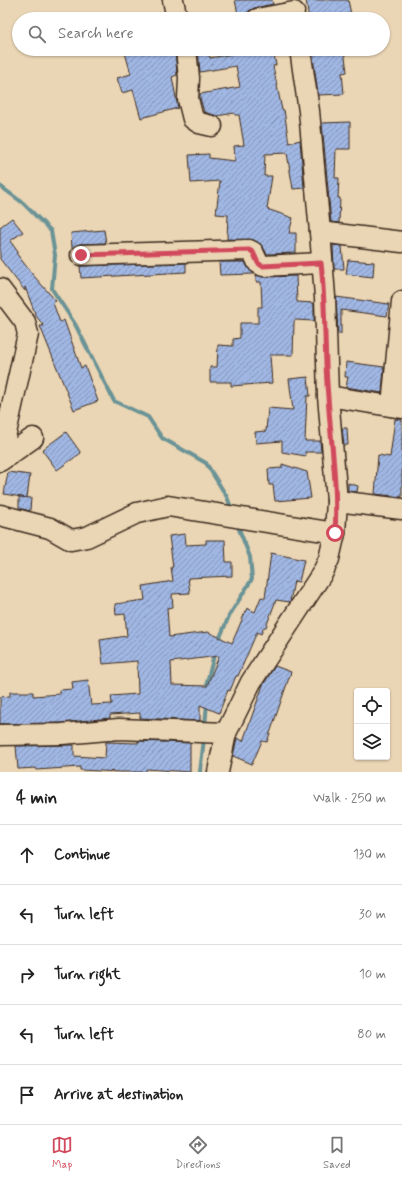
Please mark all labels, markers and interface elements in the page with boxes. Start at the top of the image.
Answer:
search box [12,12,390,56]
icon: search [26,23,48,45]
text: Search here [58,24,134,44]
route end [72,246,90,264]
route start [326,524,344,542]
map controls [354,688,390,760]
button: locate [354,688,390,724]
button: layers [354,724,390,760]
text: 4 min [16,787,57,809]
text: Walk · 250 m [313,790,386,807]
icon: ahead [16,844,38,866]
text: Continue [54,845,110,865]
text: 130 m [353,846,386,863]
icon: left [16,904,38,926]
text: Turn left [54,905,114,925]
text: 30 m [359,906,386,923]
icon: right [16,964,38,986]
text: Turn right [54,965,121,985]
text: 10 m [359,966,386,983]
icon: left [16,1024,38,1046]
text: Turn left [54,1025,114,1045]
text: 80 m [357,1026,386,1043]
icon: arrive [16,1084,38,1106]
text: Arrive at destination [54,1085,183,1105]
tab: Map [51,1134,73,1172]
tab: Directions [175,1134,221,1172]
tab: Saved [323,1134,351,1172]

